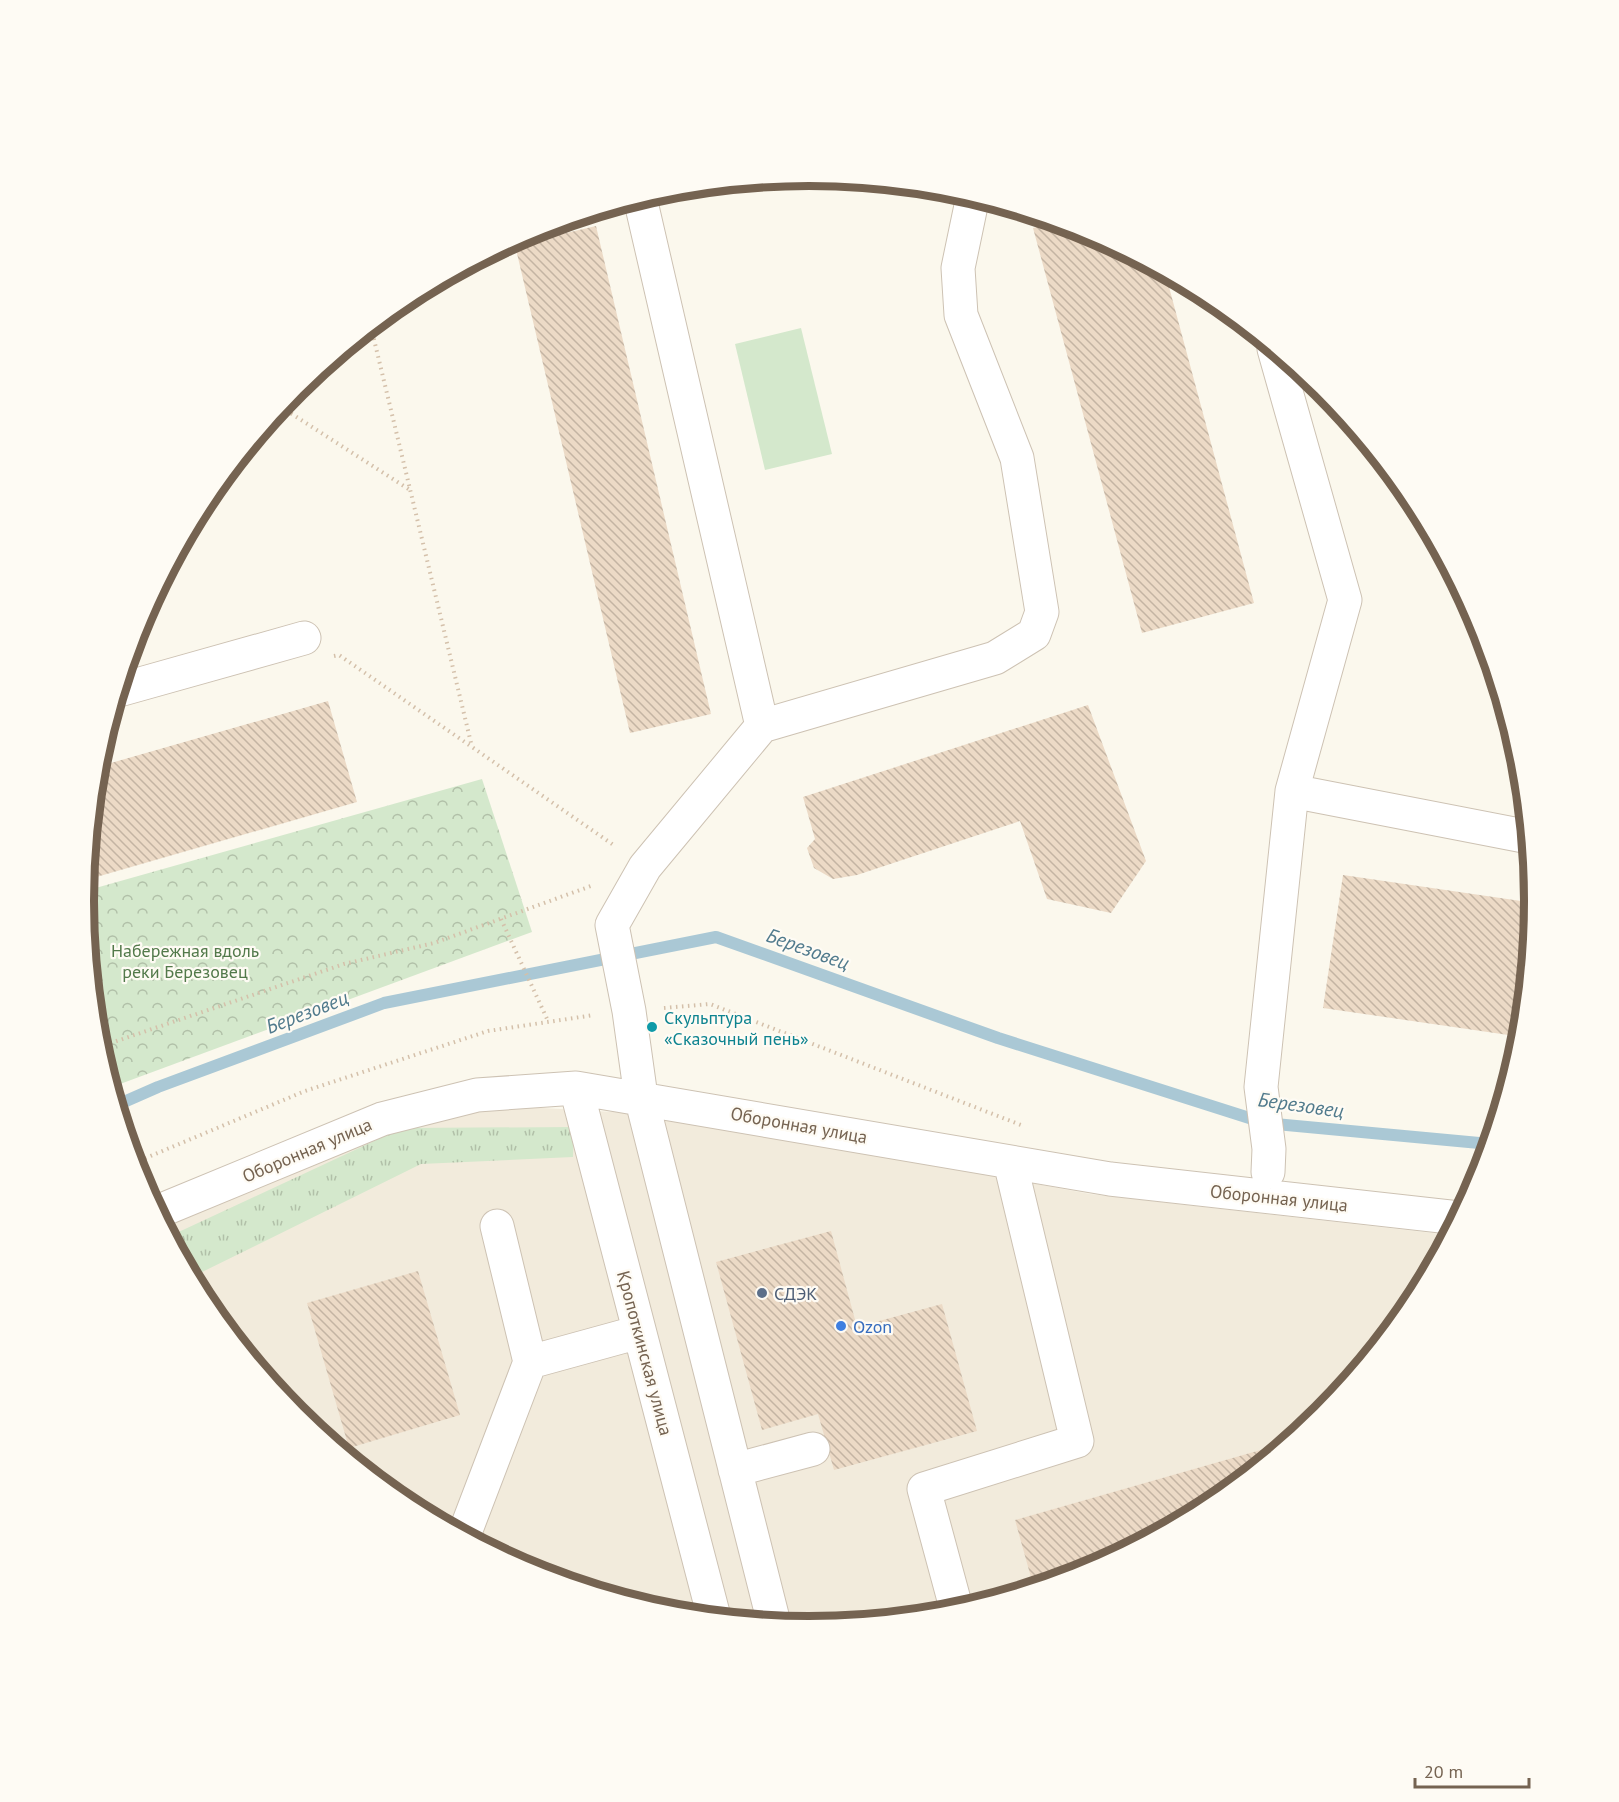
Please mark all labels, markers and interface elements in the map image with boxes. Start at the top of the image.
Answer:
water label: Березовец [763,922,853,976]
park label: Набережная вдоль реки Березовец [111,939,259,983]
water label: Березовец [262,984,352,1040]
place label: Скульптура «Сказочный пень» [664,1006,809,1050]
marker: Скульптура «Сказочный пень» [645,1020,659,1034]
water label: Березовец [1256,1086,1346,1124]
street label: Оборонная улица [729,1102,869,1148]
street label: Оборонная улица [239,1112,375,1188]
street label: Оборонная улица [1209,1179,1349,1217]
street label: Кропоткинская улица [612,1268,678,1438]
place label: СДЭК [774,1282,817,1305]
marker: СДЭК [755,1286,769,1300]
place label: Ozon [853,1315,892,1338]
marker: Ozon [834,1319,848,1333]
scale bar [1415,1751,1529,1789]
text: 20 m [1424,1760,1463,1783]

